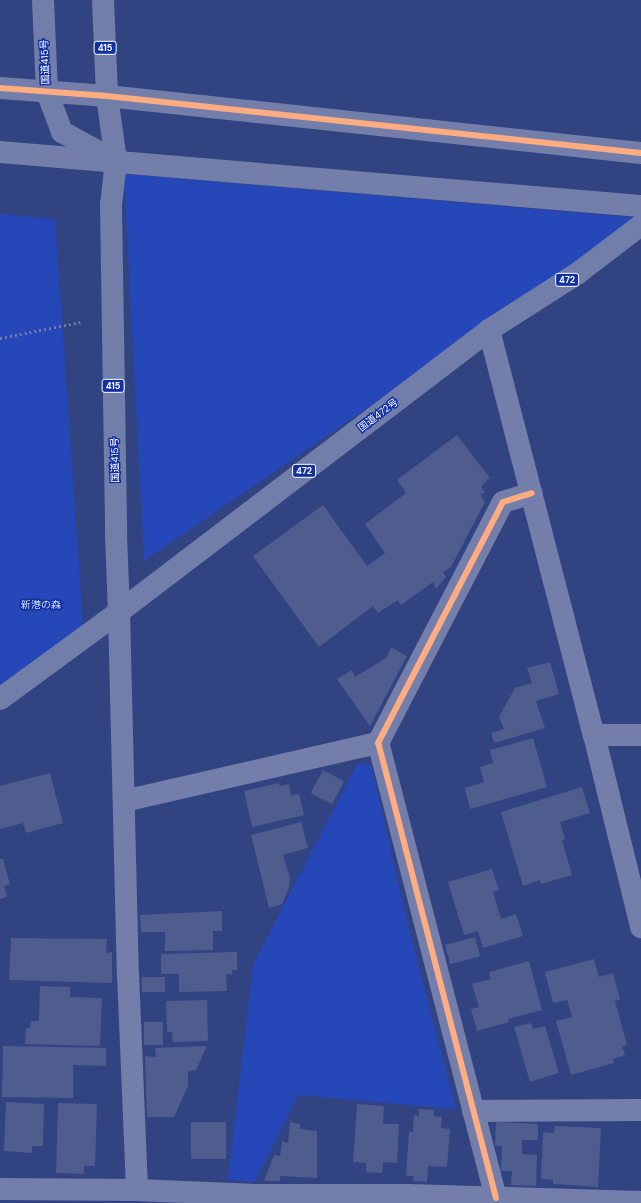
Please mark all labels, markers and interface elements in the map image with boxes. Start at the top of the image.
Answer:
street label: 国道415号 [38,39,52,85]
road number: 415 [93,41,117,55]
road number: 472 [555,273,579,287]
road number: 415 [101,379,125,393]
street label: 国道472号 [356,396,400,434]
street label: 国道415号 [109,437,121,483]
road number: 472 [292,464,316,478]
park label: 新港の森 [21,599,61,611]

